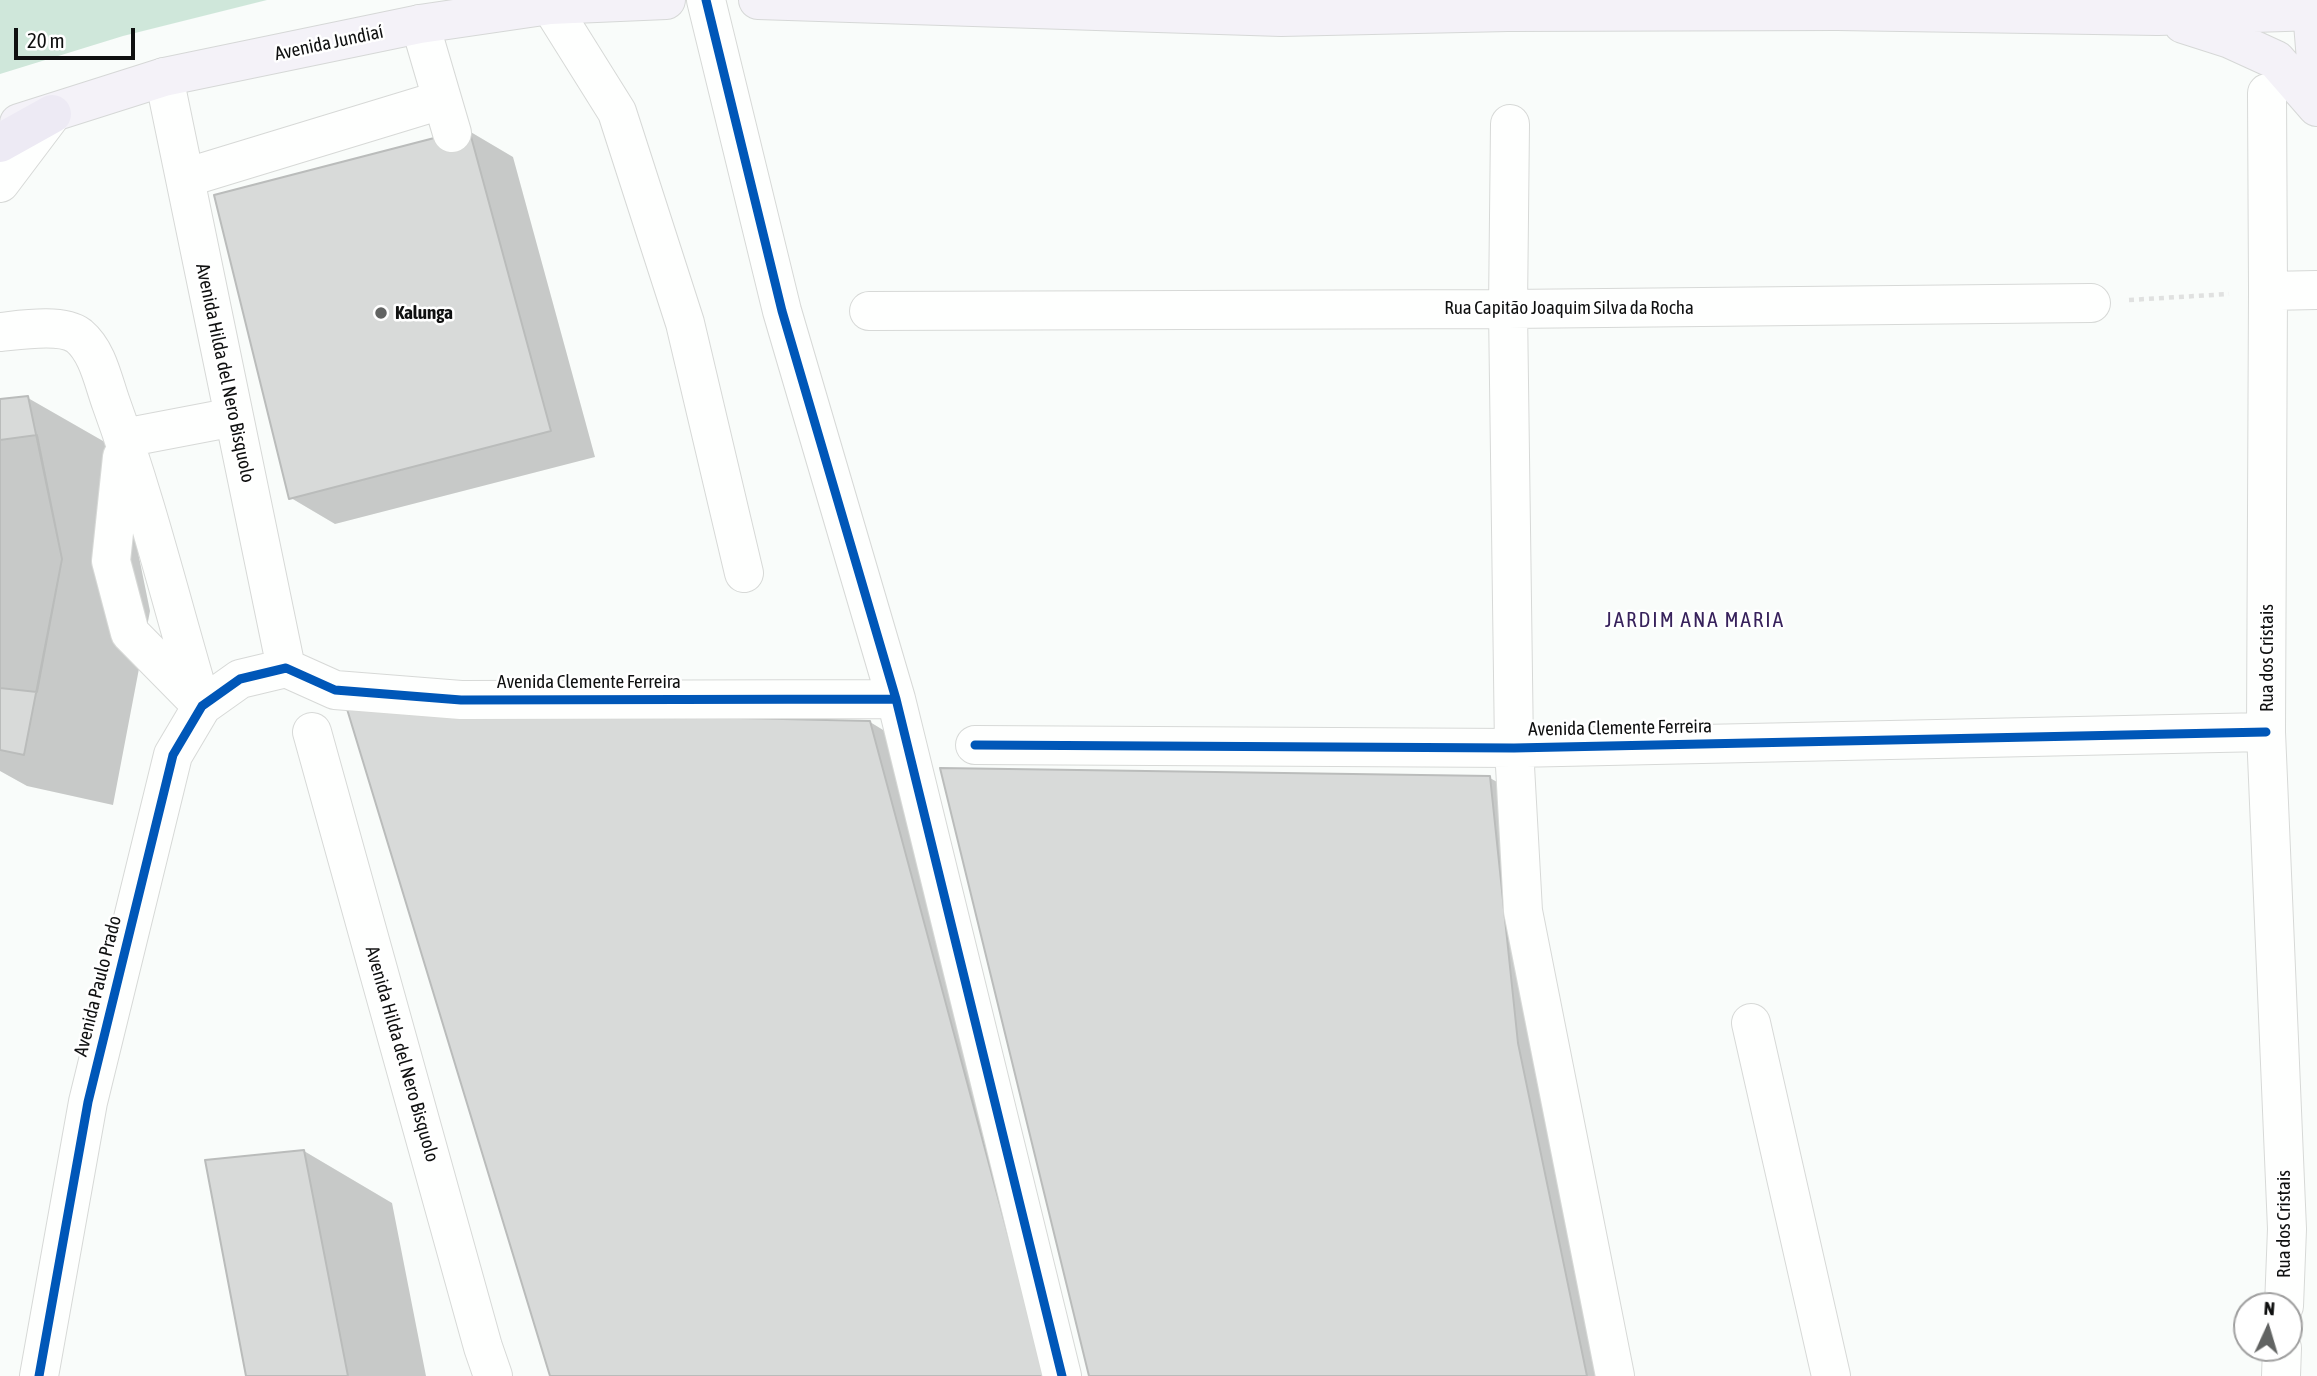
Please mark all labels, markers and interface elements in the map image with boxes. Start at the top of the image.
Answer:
scale bar [18,14,138,58]
street label: Avenida Jundiaí [273,20,385,66]
text: 20 m [27,28,65,52]
street label: Avenida Hilda del Nero Bisquolo [191,261,259,485]
street label: Rua Capitão Joaquim Silva da Rocha [1444,297,1694,319]
place label: Kalunga [395,302,453,324]
marker: Kalunga [373,305,389,321]
street label: Rua dos Cristais [2256,604,2278,712]
district label: JARDIM ANA MARIA [1607,607,1783,633]
street label: Avenida Clemente Ferreira [497,671,681,693]
street label: Avenida Clemente Ferreira [1528,715,1712,741]
street label: Avenida Paulo Prado [69,913,127,1059]
street label: Avenida Hilda del Nero Bisquolo [360,943,444,1165]
street label: Rua dos Cristais [2273,1170,2295,1278]
north arrow [2233,1292,2303,1362]
text: N [2263,1297,2276,1319]

